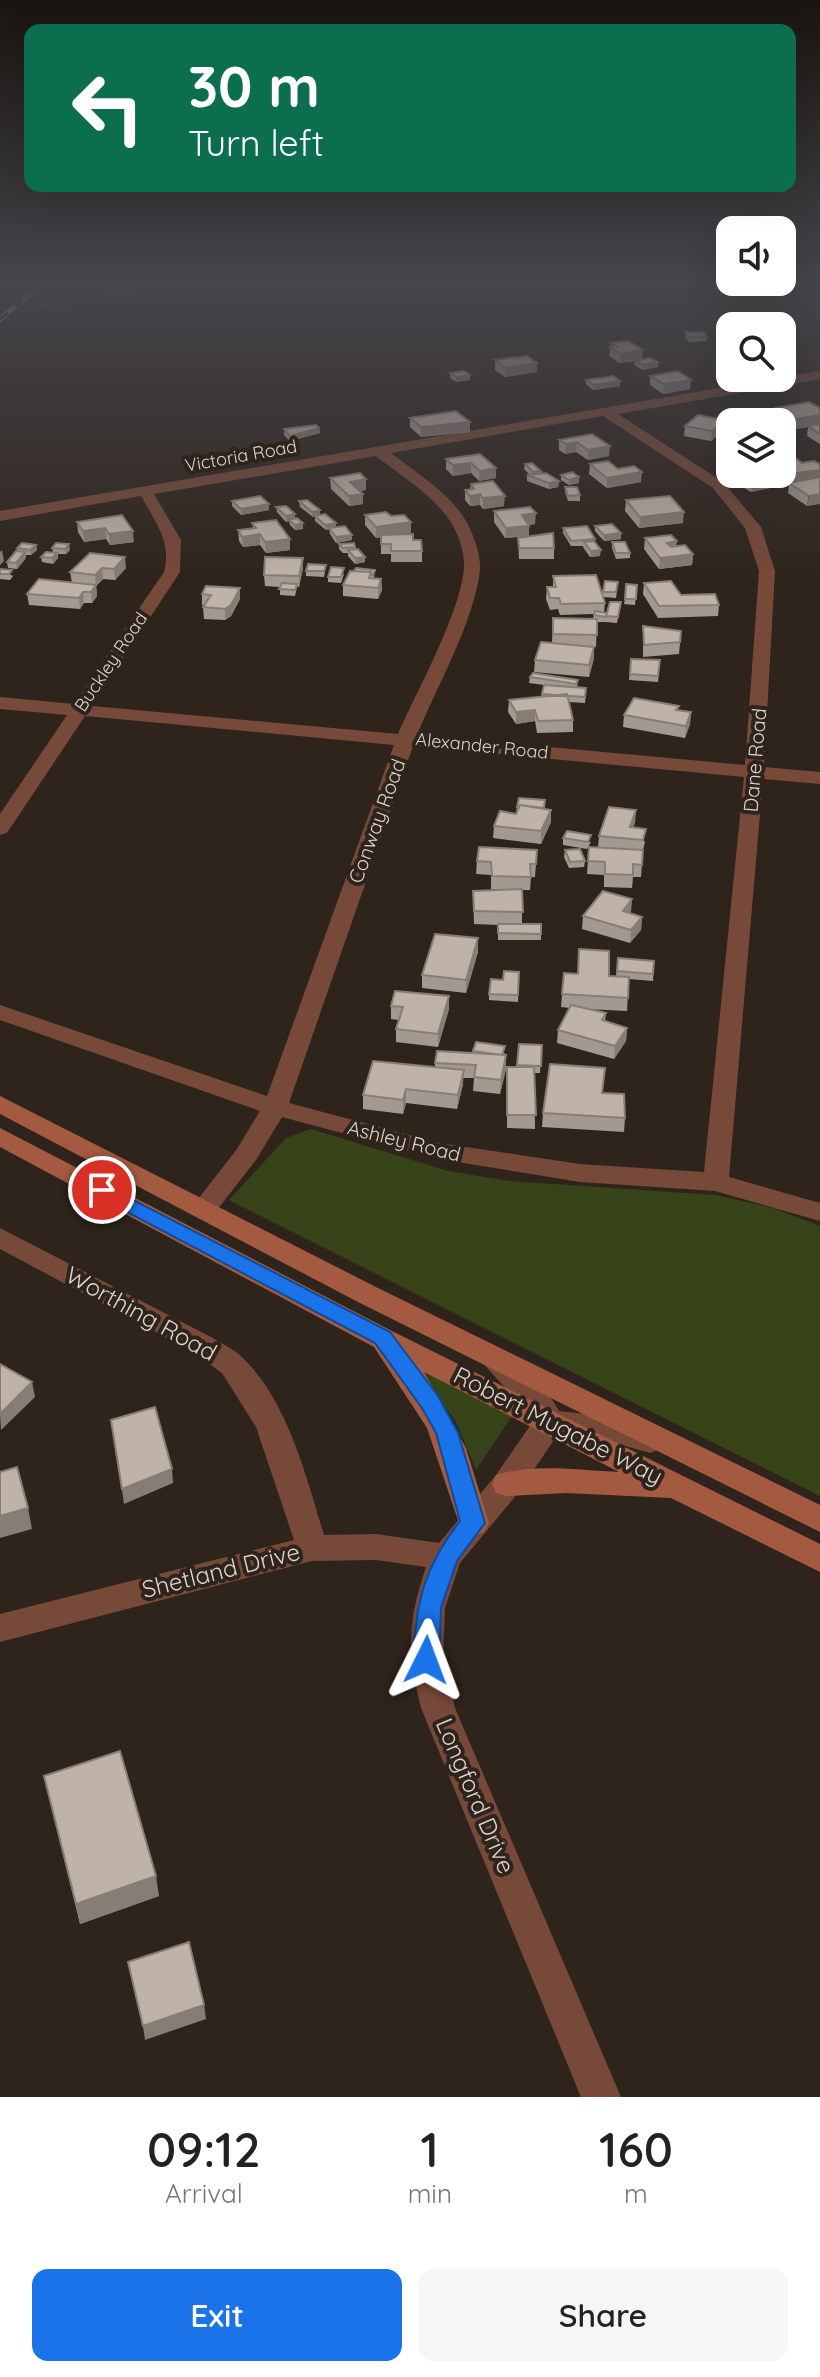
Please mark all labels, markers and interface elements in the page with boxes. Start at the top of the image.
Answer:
text: 30 m [188,51,320,121]
icon: left [56,56,160,160]
text: Turn left [188,120,324,165]
map controls [716,216,796,488]
button: sound [716,216,796,296]
button: search [716,312,796,392]
button: layers [716,408,796,488]
street label: Victoria Road [183,434,299,477]
street label: Buckley Road [69,608,152,716]
street label: Dane Road [737,707,772,813]
street label: Alexander Road [415,727,550,764]
street label: Conway Road [342,755,411,886]
street label: Ashley Road [345,1114,463,1167]
pin [68,1156,136,1224]
icon: arrive [80,1168,124,1212]
street label: Worthing Road [61,1259,222,1367]
street label: Robert Mugabe Way [449,1359,668,1491]
street label: Shetland Drive [139,1536,303,1604]
position arrow [384,1618,468,1702]
street label: Longford Drive [430,1713,522,1878]
text: 09:12 [147,2119,261,2179]
text: 1 [421,2119,439,2179]
text: 160 [599,2119,673,2179]
text: Arrival [165,2177,243,2210]
text: min [408,2177,452,2210]
text: m [624,2177,648,2210]
button: Exit [32,2269,402,2361]
button: Share [418,2269,788,2361]

